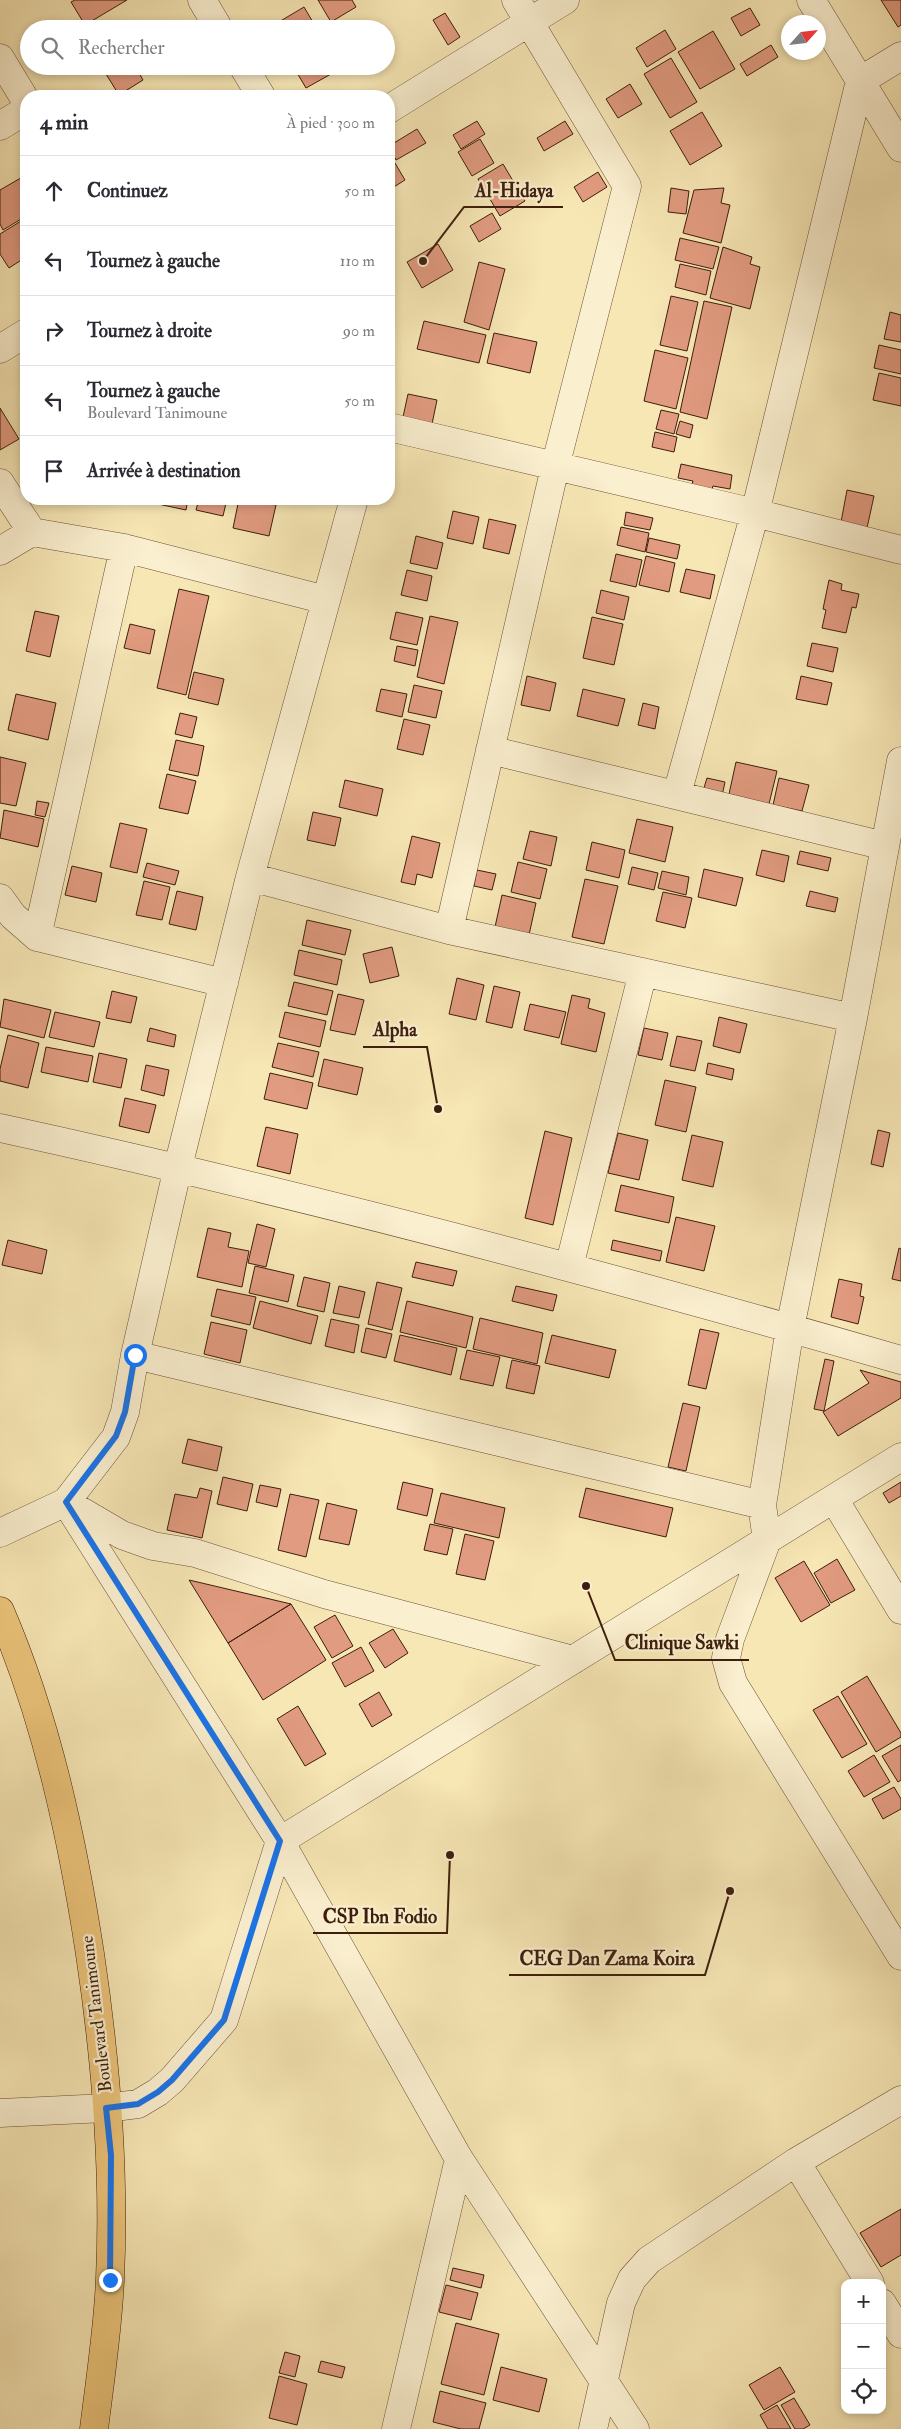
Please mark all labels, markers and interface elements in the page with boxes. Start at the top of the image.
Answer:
north arrow [781,15,826,60]
search box [20,20,395,75]
icon: search [38,34,66,62]
text: Rechercher [78,36,165,60]
text: 4 min [40,109,88,136]
text: À pied · 300 m [287,113,375,133]
callout: Al-Hidaya [464,173,563,207]
icon: ahead [40,177,68,205]
text: Continuez [87,179,168,203]
text: Al-Hidaya [474,179,554,204]
text: 50 m [344,181,375,201]
icon: left [40,247,68,275]
text: Tournez à gauche [87,249,220,273]
text: 110 m [340,251,375,271]
icon: right [40,317,68,345]
text: Tournez à droite [87,319,212,343]
text: 90 m [343,321,375,341]
text: Tournez à gauche [87,379,220,403]
icon: left [40,387,68,415]
text: 50 m [344,391,375,411]
text: Boulevard Tanimoune [87,403,227,423]
icon: arrive [40,457,68,485]
text: Arrivée à destination [87,459,241,483]
callout: Alpha [363,1013,427,1047]
text: Alpha [372,1018,418,1043]
route start [124,1344,147,1367]
callout: Clinique Sawki [615,1626,749,1660]
text: Clinique Sawki [625,1631,739,1656]
callout: CSP Ibn Fodio [313,1899,447,1933]
text: CSP Ibn Fodio [323,1905,437,1929]
street label: Boulevard Tanimoune [75,1934,118,2094]
callout: CEG Dan Zama Koira [509,1941,705,1975]
text: CEG Dan Zama Koira [519,1947,696,1971]
route end [99,2269,122,2292]
map controls [841,2279,886,2414]
button: + [841,2279,886,2324]
button: − [841,2324,886,2369]
button: locate [841,2369,886,2414]

